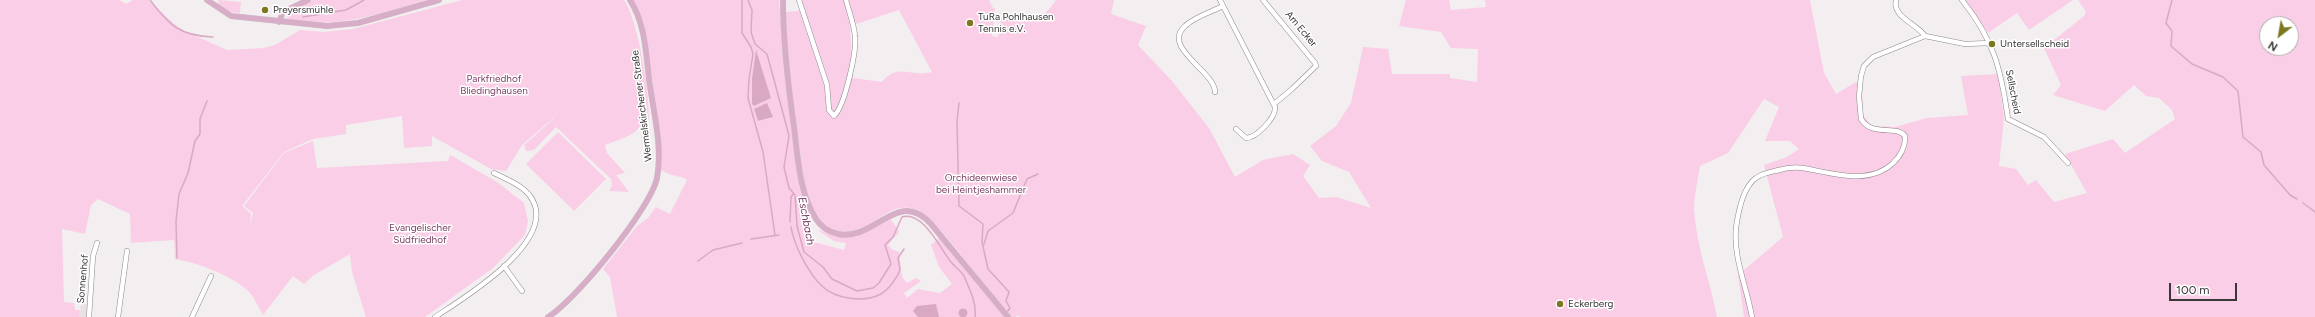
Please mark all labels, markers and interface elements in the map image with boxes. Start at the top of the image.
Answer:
place label: Preyersmühle [273,4,333,16]
marker: Preyersmühle [260,5,270,15]
street label: Am Ecker [1283,9,1319,49]
place label: TuRa Pohlhausen Tennis e.V. [978,11,1054,34]
north arrow [2259,16,2299,56]
marker: TuRa Pohlhausen Tennis e.V. [965,18,975,28]
place label: Untersellscheid [2000,38,2069,50]
text: N [2266,38,2280,54]
marker: Untersellscheid [1987,39,1997,49]
street label: Wermelskirchener Straße [629,50,655,162]
street label: Sellscheid [2003,69,2023,115]
park label: Parkfriedhof Bliedinghausen [460,73,528,96]
park label: Orchideenwiese bei Heintjeshammer [936,172,1026,196]
water label: Eschbach [795,196,817,246]
park label: Evangelischer Südfriedhof [389,222,451,246]
street label: Sonnenhof [75,254,91,304]
scale bar [2171,275,2239,301]
text: 100 m [2176,283,2210,297]
place label: Eckerberg [1568,298,1613,310]
marker: Eckerberg [1555,299,1565,309]

